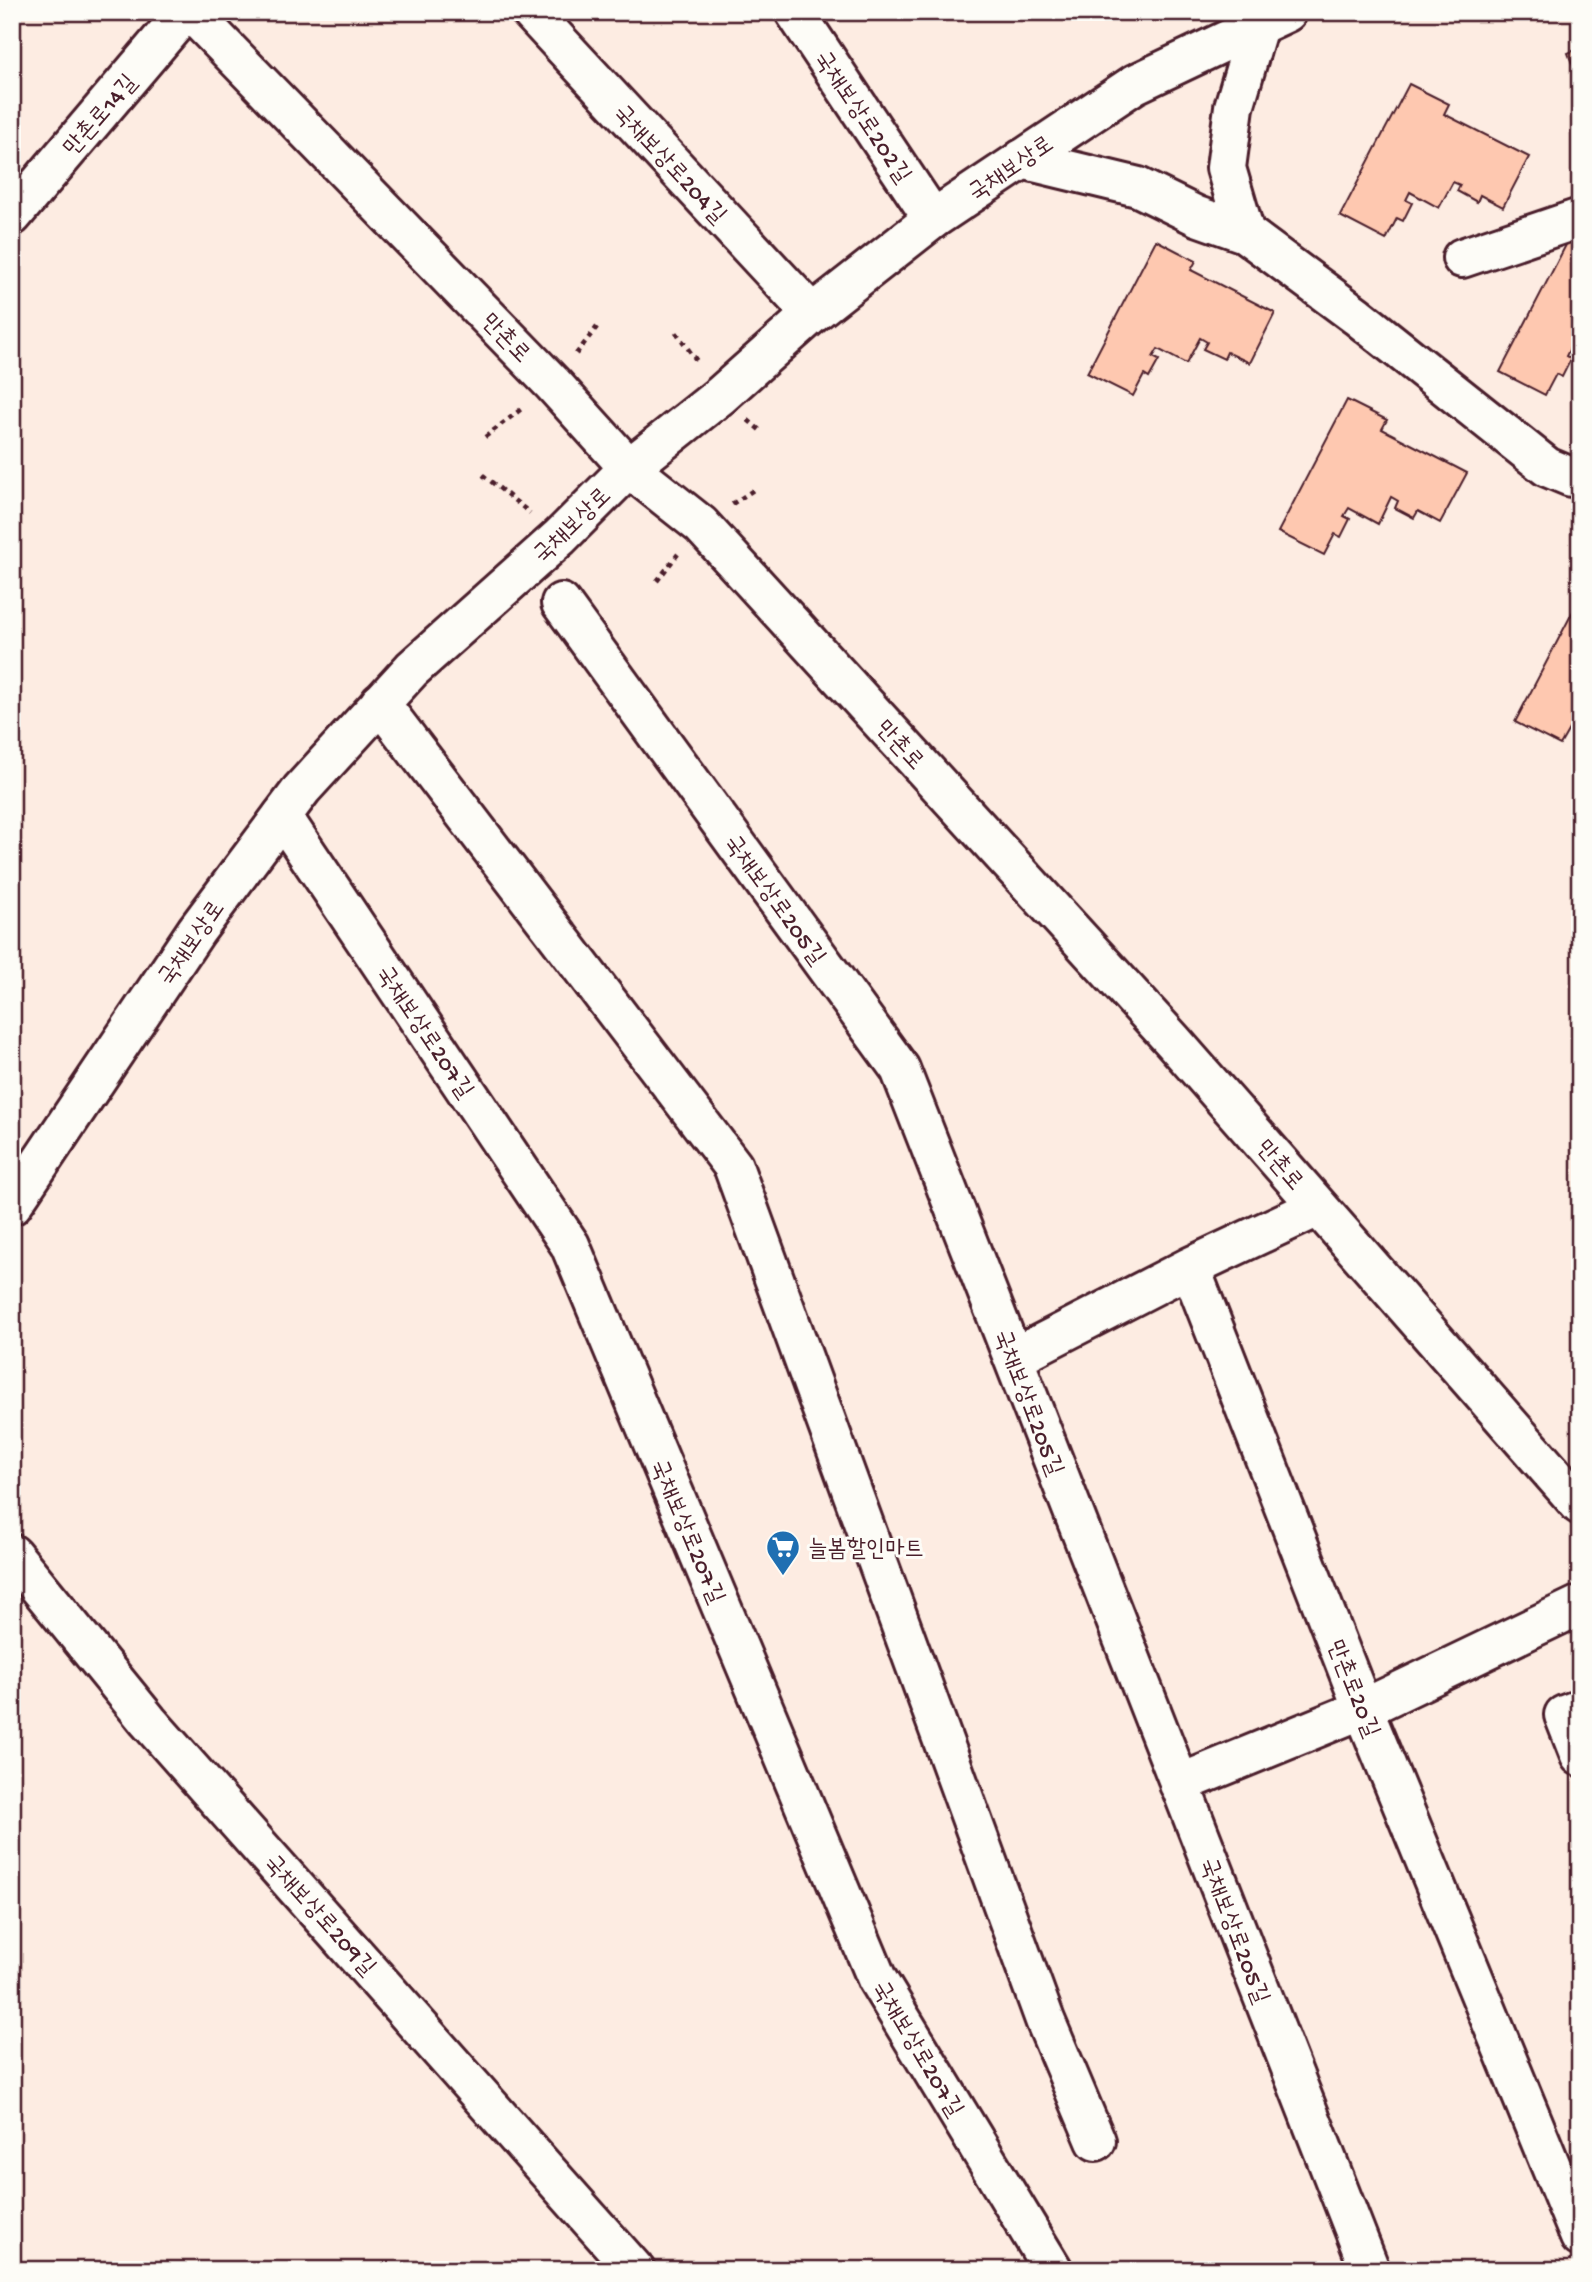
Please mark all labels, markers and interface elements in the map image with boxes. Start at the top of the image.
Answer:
street label: 국채보상로202길 [806,46,916,190]
street label: 만촌로14길 [58,70,145,163]
street label: 국채보상로204길 [606,100,731,231]
street label: 국채보상로 [964,131,1060,209]
street label: 만촌로 [474,309,535,370]
street label: 국채보상로 [529,483,618,570]
street label: 만촌로 [868,715,929,777]
street label: 국채보상로205길 [716,830,830,972]
street label: 국채보상로 [153,896,232,992]
street label: 국채보상로207길 [368,961,478,1105]
street label: 만촌로 [1248,1135,1308,1198]
street label: 국채보상로205길 [986,1326,1068,1480]
street label: 국채보상로207길 [642,1456,729,1609]
supermarket icon: 늘봄할인마트 [764,1528,802,1577]
place label: 늘봄할인마트 [808,1536,924,1565]
street label: 만촌로20길 [1319,1636,1384,1742]
street label: 국채보상로209길 [256,1850,380,1983]
street label: 국채보상로205길 [1192,1854,1274,2008]
street label: 국채보상로207길 [864,1976,968,2123]

